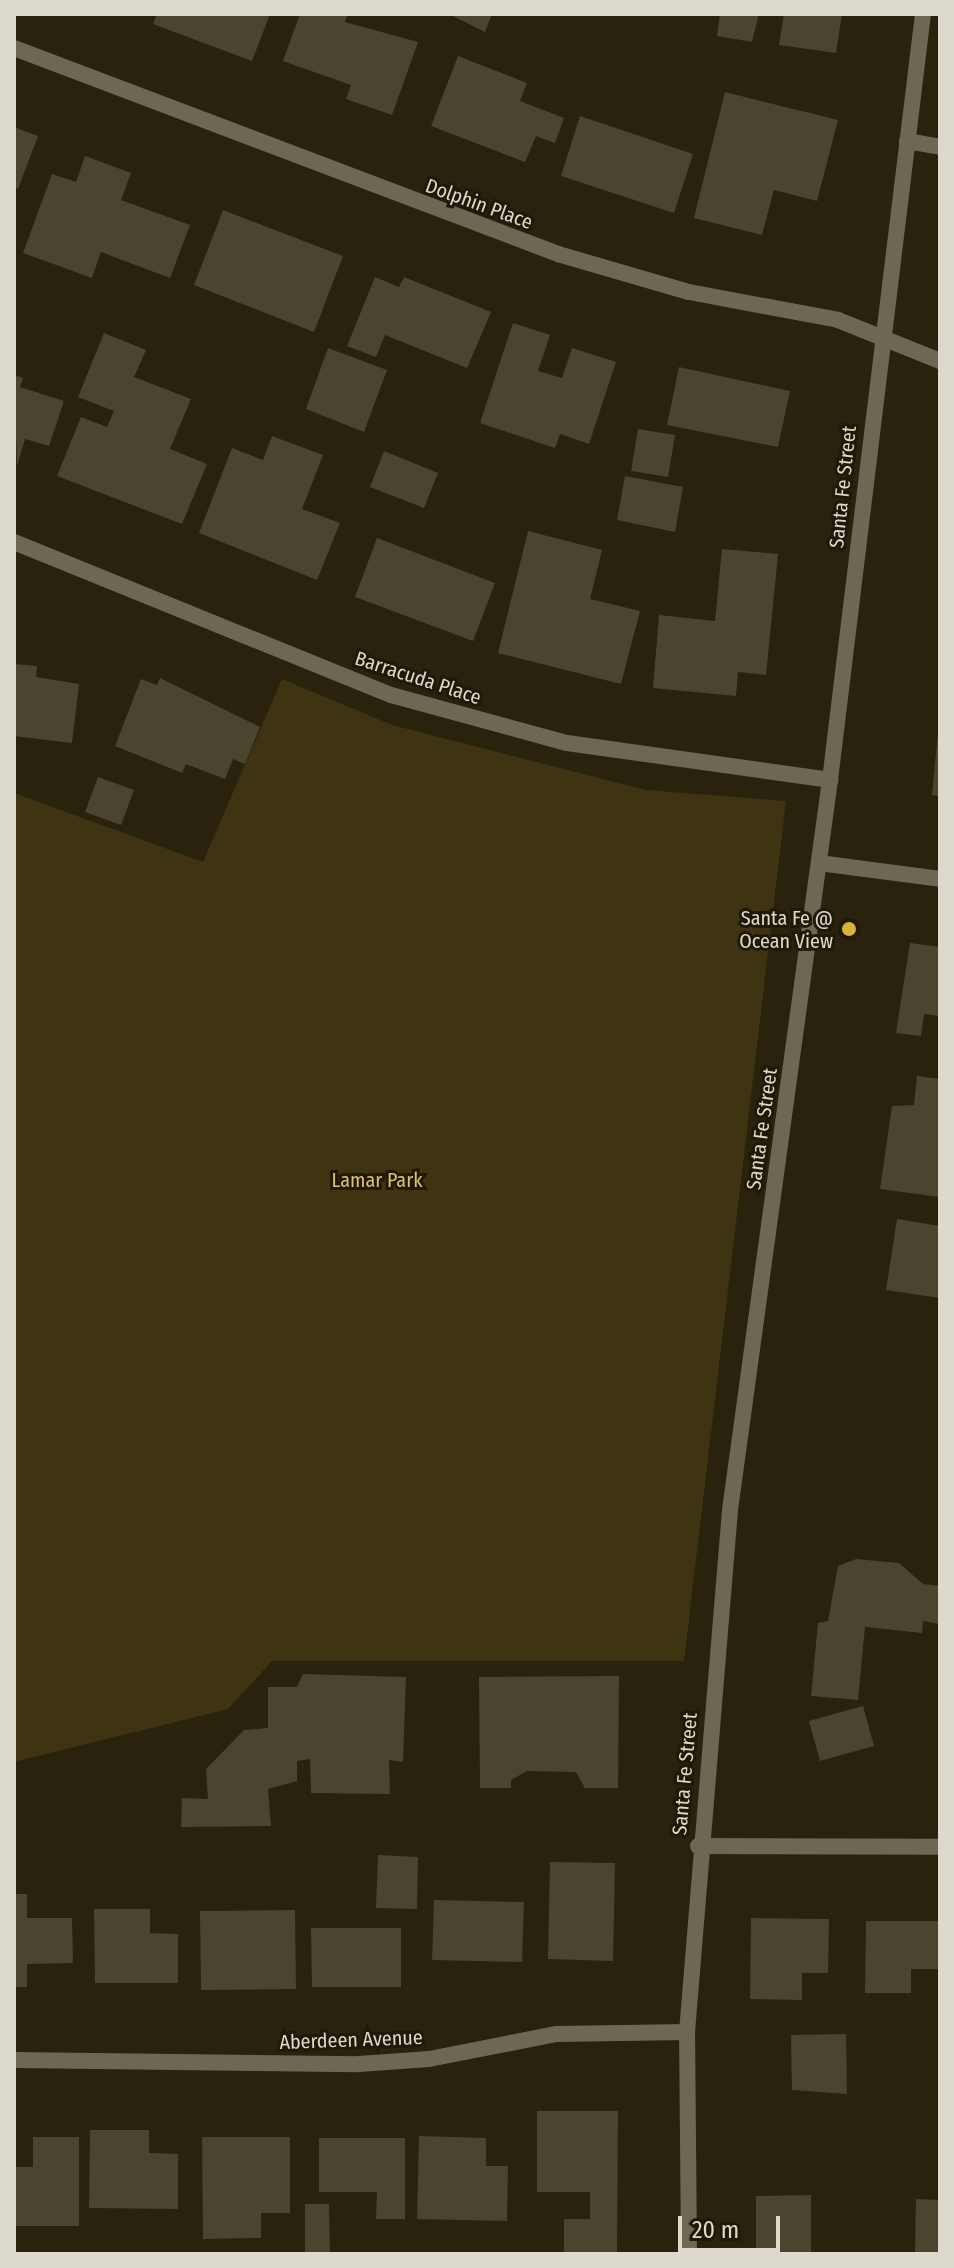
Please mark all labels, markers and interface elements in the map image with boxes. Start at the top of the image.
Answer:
street label: Dolphin Place [422,174,536,234]
street label: Santa Fe Street [825,425,861,549]
street label: Barracuda Place [352,646,484,710]
place label: Santa Fe @ Ocean View [739,906,833,953]
marker: Santa Fe @ Ocean View [840,920,858,938]
street label: Santa Fe Street [742,1066,782,1192]
park label: Lamar Park [332,1168,422,1192]
street label: Santa Fe Street [668,1712,702,1836]
street label: Aberdeen Avenue [279,2026,423,2054]
scale bar [682,2200,784,2250]
text: 20 m [692,2216,739,2244]

